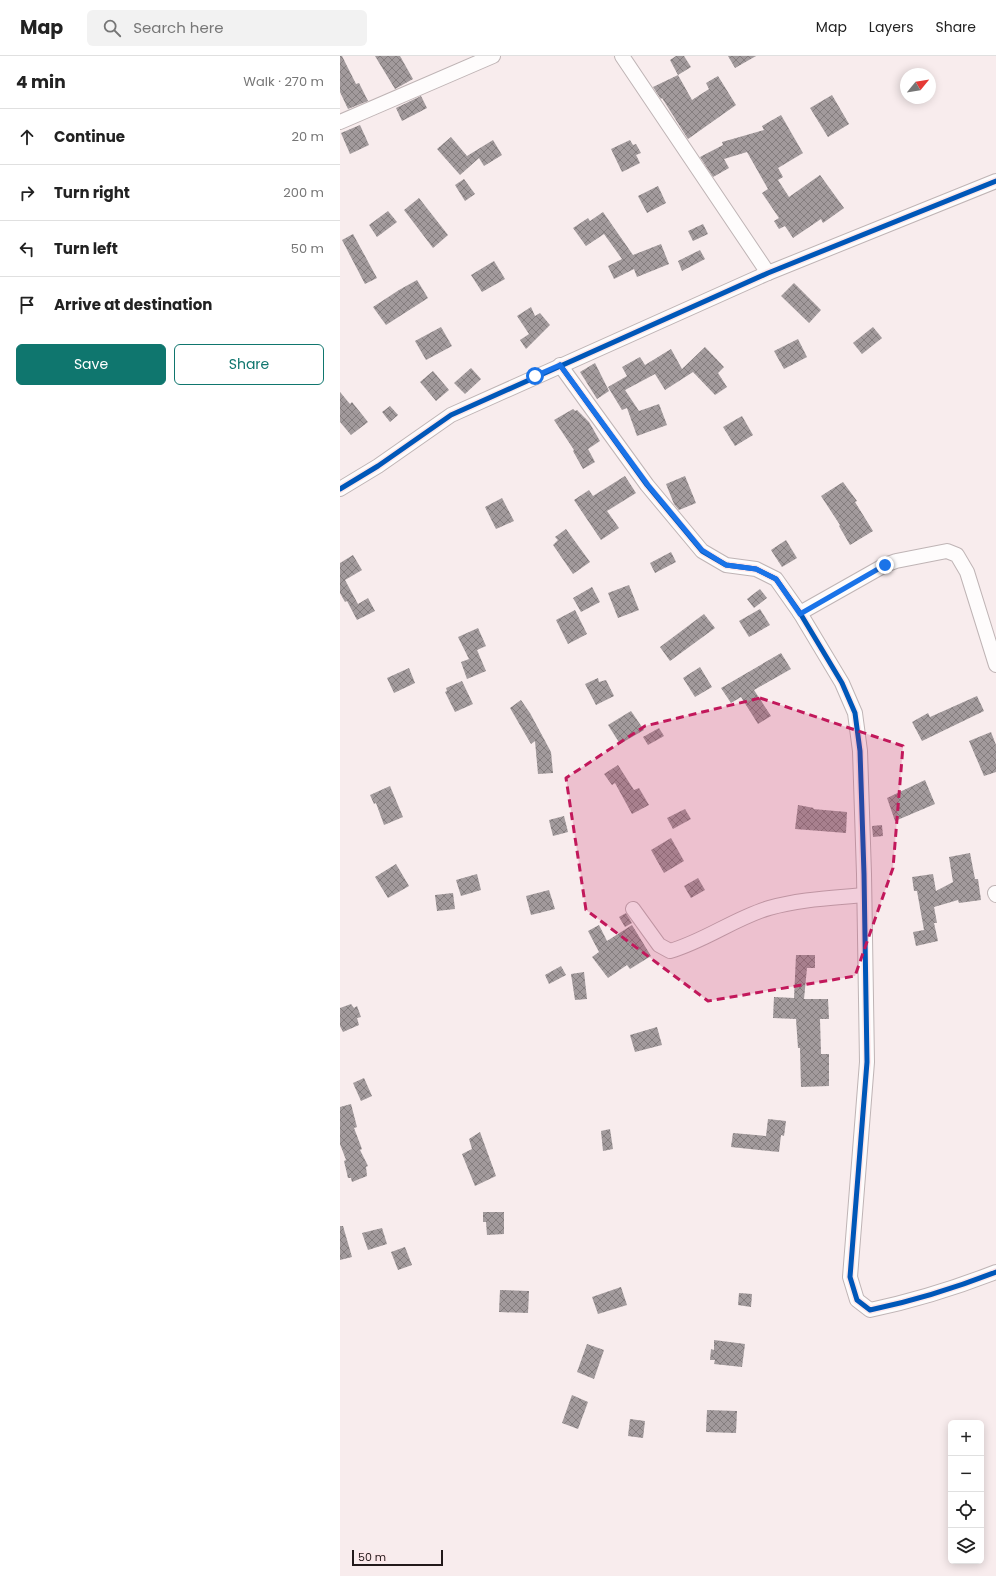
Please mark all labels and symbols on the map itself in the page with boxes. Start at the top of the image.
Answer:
north arrow [900,68,936,104]
route start [526,367,544,385]
route end [876,556,894,574]
scale bar [352,1548,443,1567]

